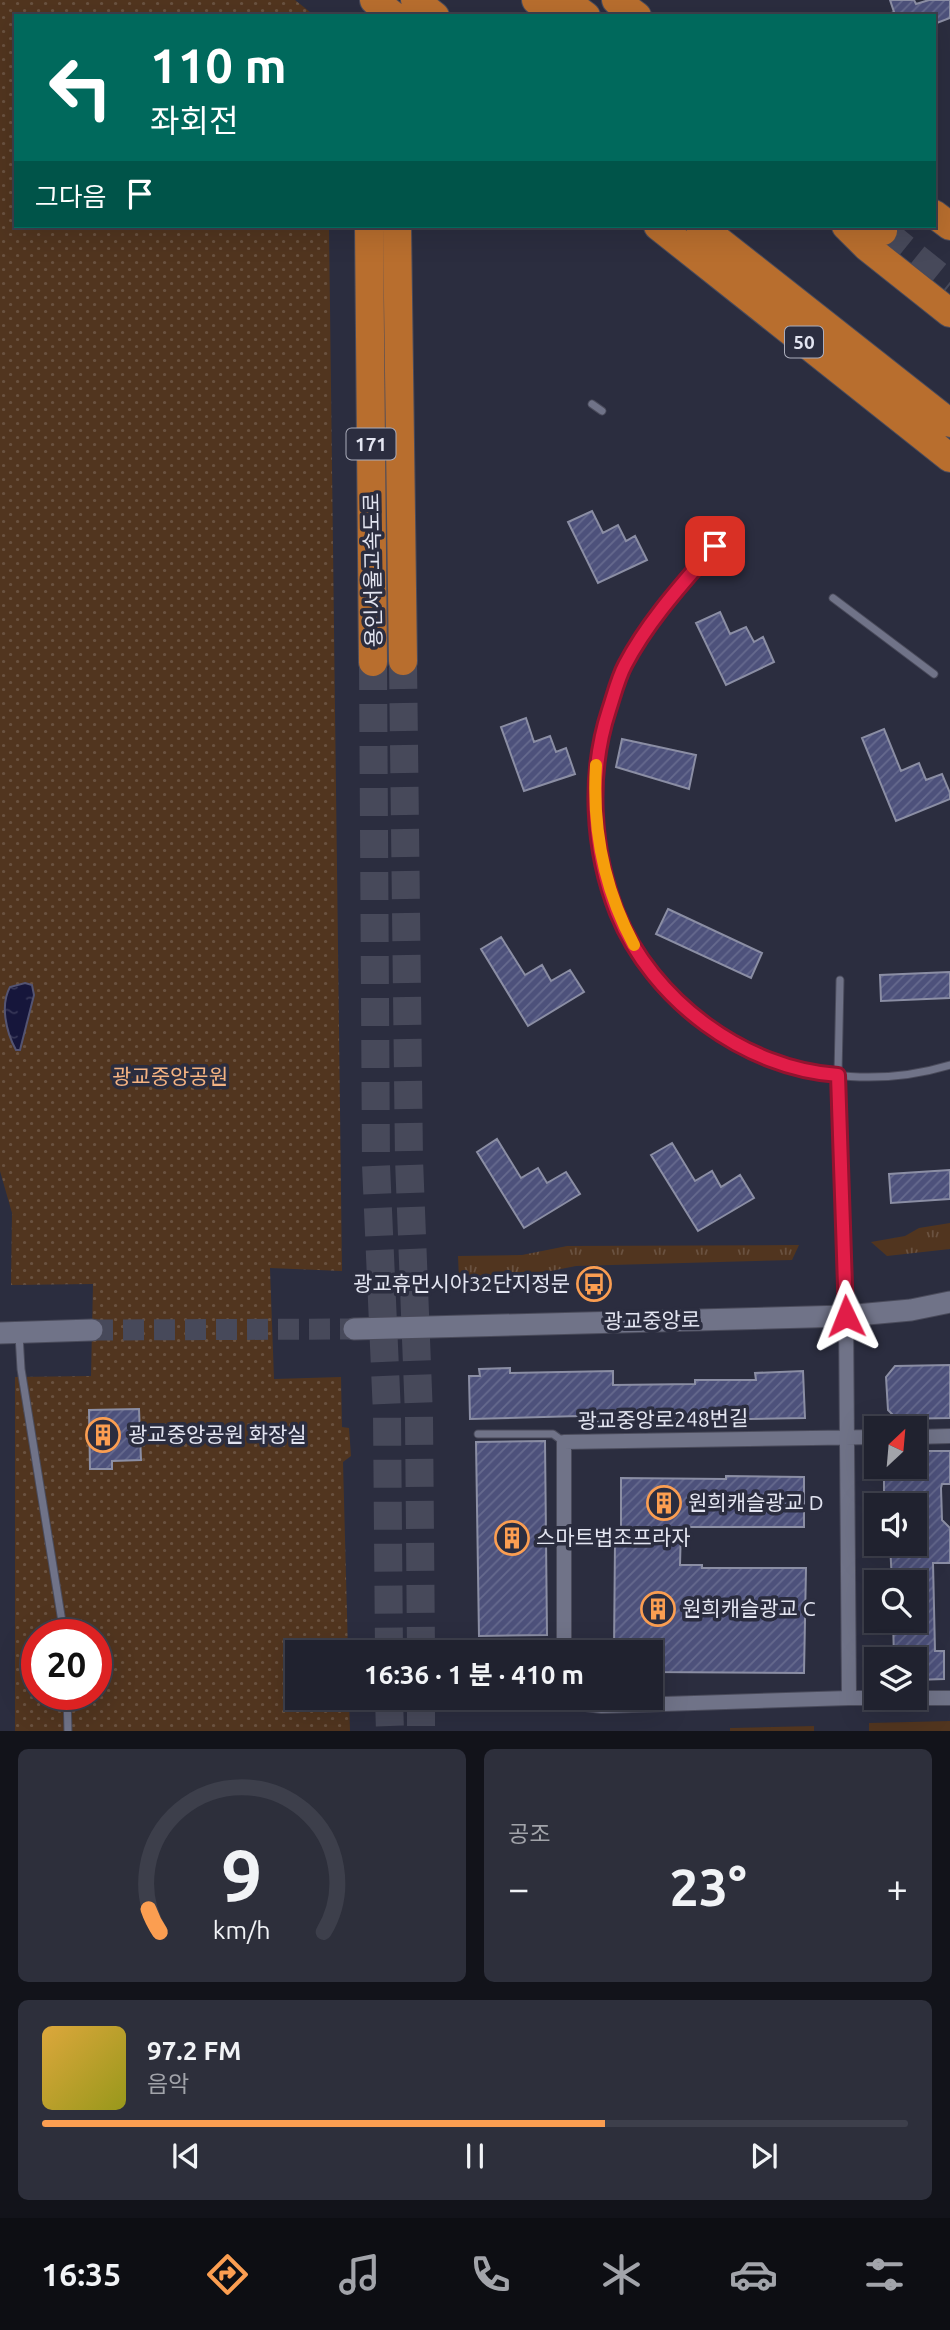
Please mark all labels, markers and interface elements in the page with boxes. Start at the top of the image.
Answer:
text: 110 m [150,37,287,92]
icon: left [35,42,126,133]
text: 좌회전 [150,102,238,138]
icon: arrive [121,175,159,213]
text: 그다음 [35,182,107,211]
road number: 50 [785,326,823,358]
road number: 171 [346,428,396,460]
street label: 용인서울고속도로 [359,493,385,647]
pin [685,516,745,576]
icon: arrive [696,527,734,565]
park label: 광교중앙공원 [112,1064,228,1088]
bus stop icon: 광교휴먼시아32단지정문 [575,1265,613,1303]
place label: 광교휴먼시아32단지정문 [353,1271,570,1295]
position arrow [809,1279,883,1353]
street label: 광교중앙로 [603,1307,700,1333]
street label: 광교중앙로248번길 [577,1406,749,1432]
building icon: 광교중앙공원 화장실 [84,1416,122,1454]
north arrow [864,1416,928,1479]
map controls [864,1416,927,1710]
place label: 광교중앙공원 화장실 [128,1422,307,1446]
building icon: 원희캐슬광교 D [645,1484,683,1522]
place label: 원희캐슬광교 D [688,1490,824,1514]
button: sound [864,1493,927,1556]
building icon: 스마트법조프라자 [493,1519,531,1557]
place label: 스마트법조프라자 [536,1525,691,1549]
button: search [864,1570,927,1633]
building icon: 원희캐슬광교 C [639,1590,677,1628]
place label: 원희캐슬광교 C [682,1596,816,1620]
speed limit sign: 20 [21,1619,112,1710]
button: layers [864,1647,927,1710]
text: 16:36 · 1 분 · 410 m [364,1660,584,1689]
text: 공조 [508,1821,550,1846]
text: 9 [221,1834,263,1916]
text: 23° [669,1858,747,1916]
text: − [508,1867,529,1909]
text: + [887,1867,908,1909]
text: km/h [213,1915,271,1943]
text: 97.2 FM [147,2036,241,2065]
text: 음악 [147,2071,189,2096]
icon: previous [167,2137,205,2175]
icon: pause [456,2137,494,2175]
icon: next [745,2137,783,2175]
icon: directions [203,2250,252,2299]
icon: music [335,2250,384,2299]
icon: phone [466,2250,515,2299]
icon: climate [597,2250,646,2299]
icon: car [729,2250,778,2299]
icon: filters [860,2250,909,2299]
text: 16:35 [41,2256,121,2292]

